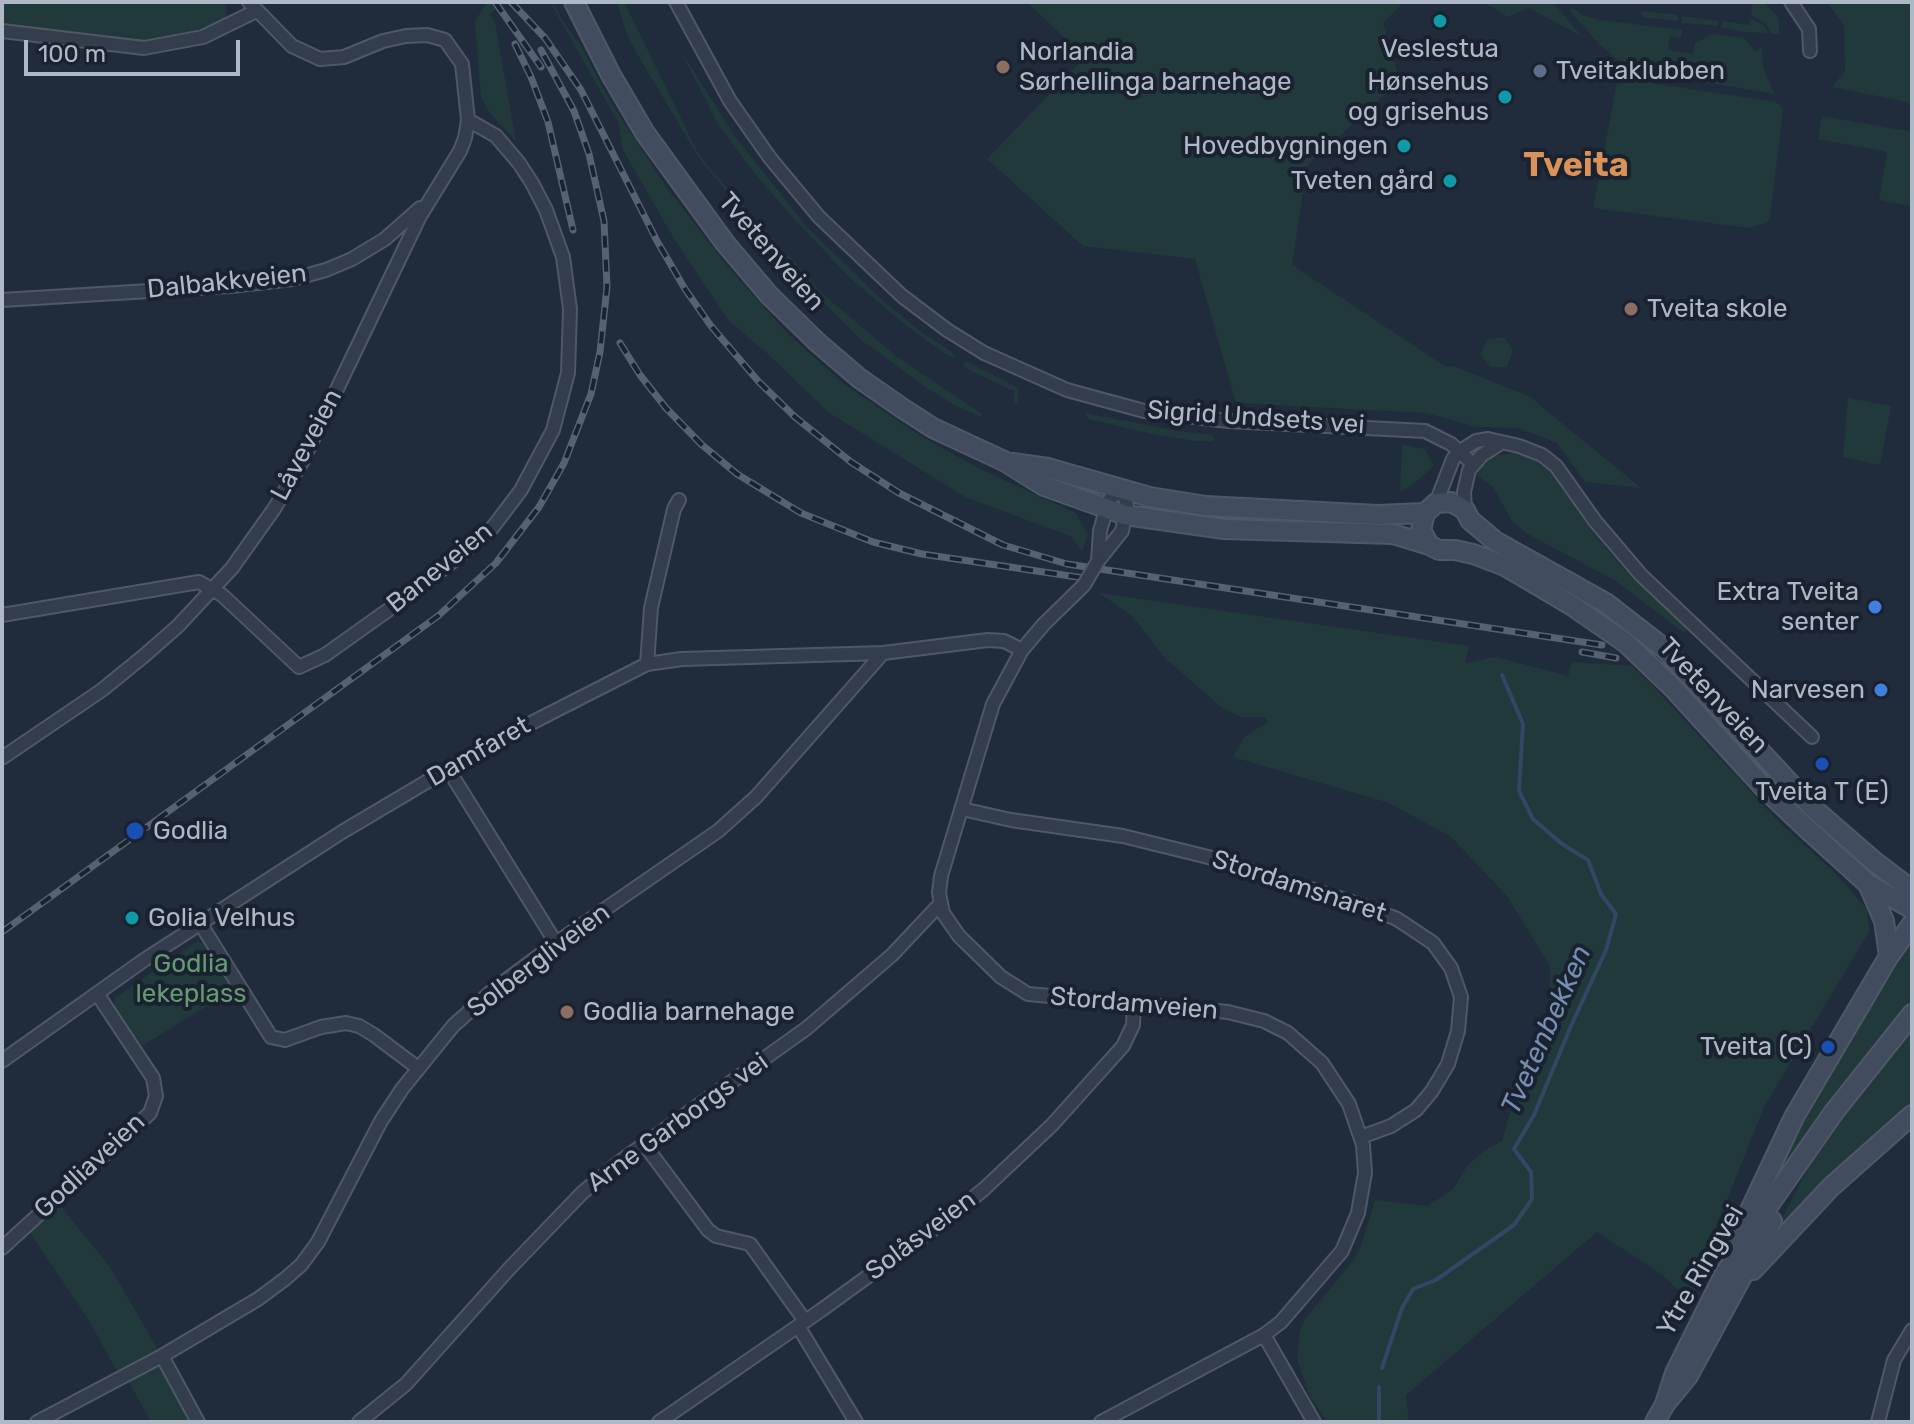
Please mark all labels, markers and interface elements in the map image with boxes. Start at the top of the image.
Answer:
marker: Veslestua [1431,12,1449,30]
scale bar [28,24,244,74]
place label: Veslestua [1381,33,1499,65]
place label: Norlandia Sørhellinga barnehage [1019,36,1292,98]
text: 100 m [38,40,106,68]
place label: Tveitaklubben [1556,55,1725,87]
marker: Norlandia Sørhellinga barnehage [994,58,1012,76]
marker: Tveitaklubben [1531,62,1549,80]
place label: Hønsehus og grisehus [1348,66,1489,128]
marker: Hønsehus og grisehus [1496,88,1514,106]
place label: Hovedbygningen [1183,130,1388,162]
marker: Hovedbygningen [1395,137,1413,155]
district label: Tveita [1523,146,1629,186]
place label: Tveten gård [1291,165,1434,197]
marker: Tveten gård [1441,172,1459,190]
street label: Tvetenveien [711,186,831,318]
street label: Dalbakkveien [146,258,308,306]
place label: Tveita skole [1647,293,1787,325]
marker: Tveita skole [1622,300,1640,318]
street label: Låveveien [265,384,349,506]
street label: Sigrid Undsets vei [1146,395,1366,441]
street label: Baneveien [381,516,499,620]
place label: Extra Tveita senter [1716,576,1859,638]
marker: Extra Tveita senter [1866,598,1884,616]
street label: Tvetenveien [1652,632,1774,760]
place label: Narvesen [1751,674,1865,706]
marker: Narvesen [1872,681,1890,699]
street label: Damfaret [422,710,536,794]
marker: Tveita T (E) [1813,755,1831,773]
place label: Tveita T (E) [1755,776,1889,808]
place label: Godlia [153,815,228,847]
marker: Godlia [124,820,146,842]
street label: Stordamsnaret [1208,844,1390,930]
street label: Solbergliveien [462,897,616,1025]
place label: Golia Velhus [148,902,295,934]
marker: Golia Velhus [123,909,141,927]
water label: Tvetenbekken [1495,940,1599,1120]
park label: Godlia lekeplass [136,948,246,1010]
street label: Stordamveien [1049,981,1219,1027]
place label: Godlia barnehage [583,996,795,1028]
marker: Godlia barnehage [558,1003,576,1021]
place label: Tveita (C) [1700,1031,1812,1063]
marker: Tveita (C) [1819,1038,1837,1056]
street label: Arne Garborgs vei [582,1047,774,1199]
street label: Godliaveien [28,1107,152,1225]
street label: Solåsveien [860,1185,982,1287]
street label: Ytre Ringvei [1651,1200,1751,1342]

